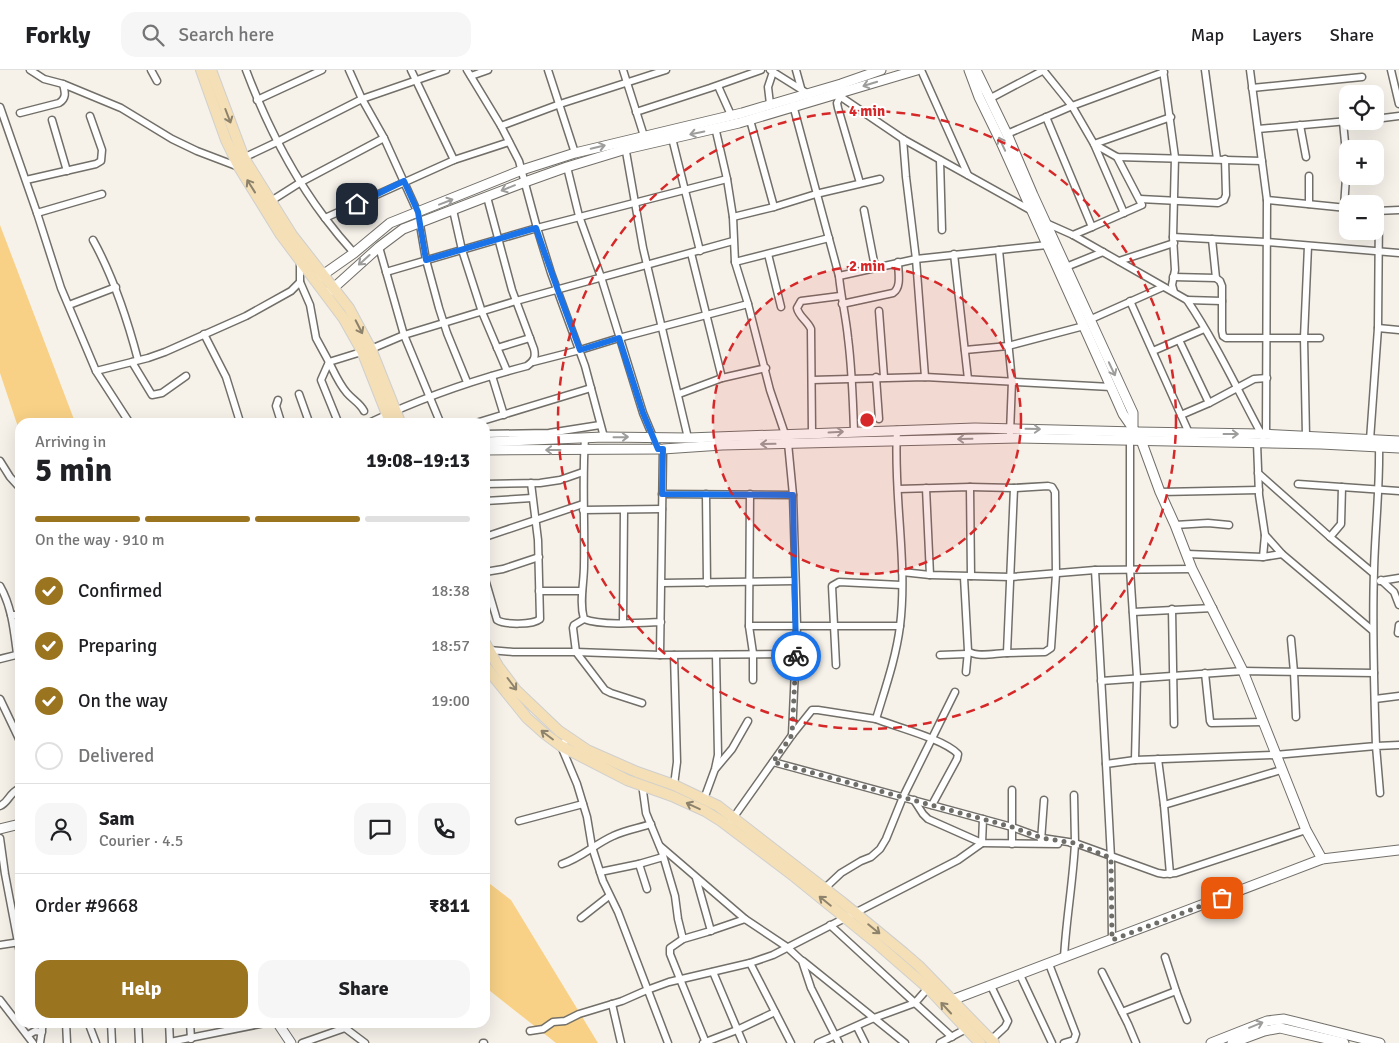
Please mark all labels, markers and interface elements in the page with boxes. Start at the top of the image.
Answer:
search box [121,12,471,57]
text: Forkly [25,20,91,50]
icon: search [139,21,167,49]
text: Search here [179,23,274,47]
text: Map [1191,24,1224,46]
text: Layers [1252,24,1302,46]
text: Share [1330,24,1374,46]
one-way arrow [863,79,879,89]
map controls [1339,85,1384,240]
button: locate [1339,85,1384,130]
text: 4 min [849,102,885,120]
one-way arrow [224,108,233,123]
one-way arrow [690,129,706,138]
one-way arrow [997,137,1006,152]
button: + [1339,140,1384,185]
one-way arrow [590,142,606,151]
one-way arrow [245,179,255,193]
pin [336,183,378,225]
one-way arrow [501,184,516,194]
icon: home [343,190,371,218]
button: − [1339,195,1384,240]
one-way arrow [437,197,453,206]
one-way arrow [358,254,371,266]
text: 2 min [849,257,885,275]
one-way arrow [355,319,364,334]
one-way arrow [1108,361,1117,376]
centre of rings [858,411,876,429]
one-way arrow [1025,425,1041,434]
one-way arrow [828,427,844,436]
one-way arrow [1222,429,1239,439]
text: Arriving in [35,432,106,452]
one-way arrow [612,432,629,442]
one-way arrow [958,434,974,444]
one-way arrow [760,439,776,449]
one-way arrow [545,446,561,455]
text: 19:08–19:13 [366,449,470,473]
text: 5 min [35,451,112,490]
text: On the way · 910 m [35,530,165,550]
icon: check [35,577,63,605]
text: Confirmed [78,579,162,603]
text: 18:38 [431,581,470,601]
courier [771,631,821,681]
icon: check [35,632,63,660]
text: Preparing [78,634,157,658]
text: 18:57 [431,636,470,656]
icon: bike [782,642,810,670]
one-way arrow [506,677,517,690]
icon: check [35,687,63,715]
text: On the way [78,689,168,713]
text: 19:00 [431,691,470,711]
one-way arrow [541,730,554,741]
text: Delivered [78,744,154,768]
one-way arrow [686,800,701,810]
button: person [35,803,87,855]
button: chat [354,803,406,855]
button: phone [418,803,470,855]
text: Sam [99,807,135,831]
text: Courier · 4.5 [99,831,183,851]
pin [1201,877,1243,919]
icon: bag [1208,884,1236,912]
text: Order #9668 [35,894,138,918]
text: ₹811 [429,894,470,918]
one-way arrow [818,895,831,906]
one-way arrow [868,924,881,935]
button: Help [35,960,248,1018]
button: Share [258,960,470,1018]
one-way arrow [940,1002,952,1015]
one-way arrow [1248,1020,1263,1029]

